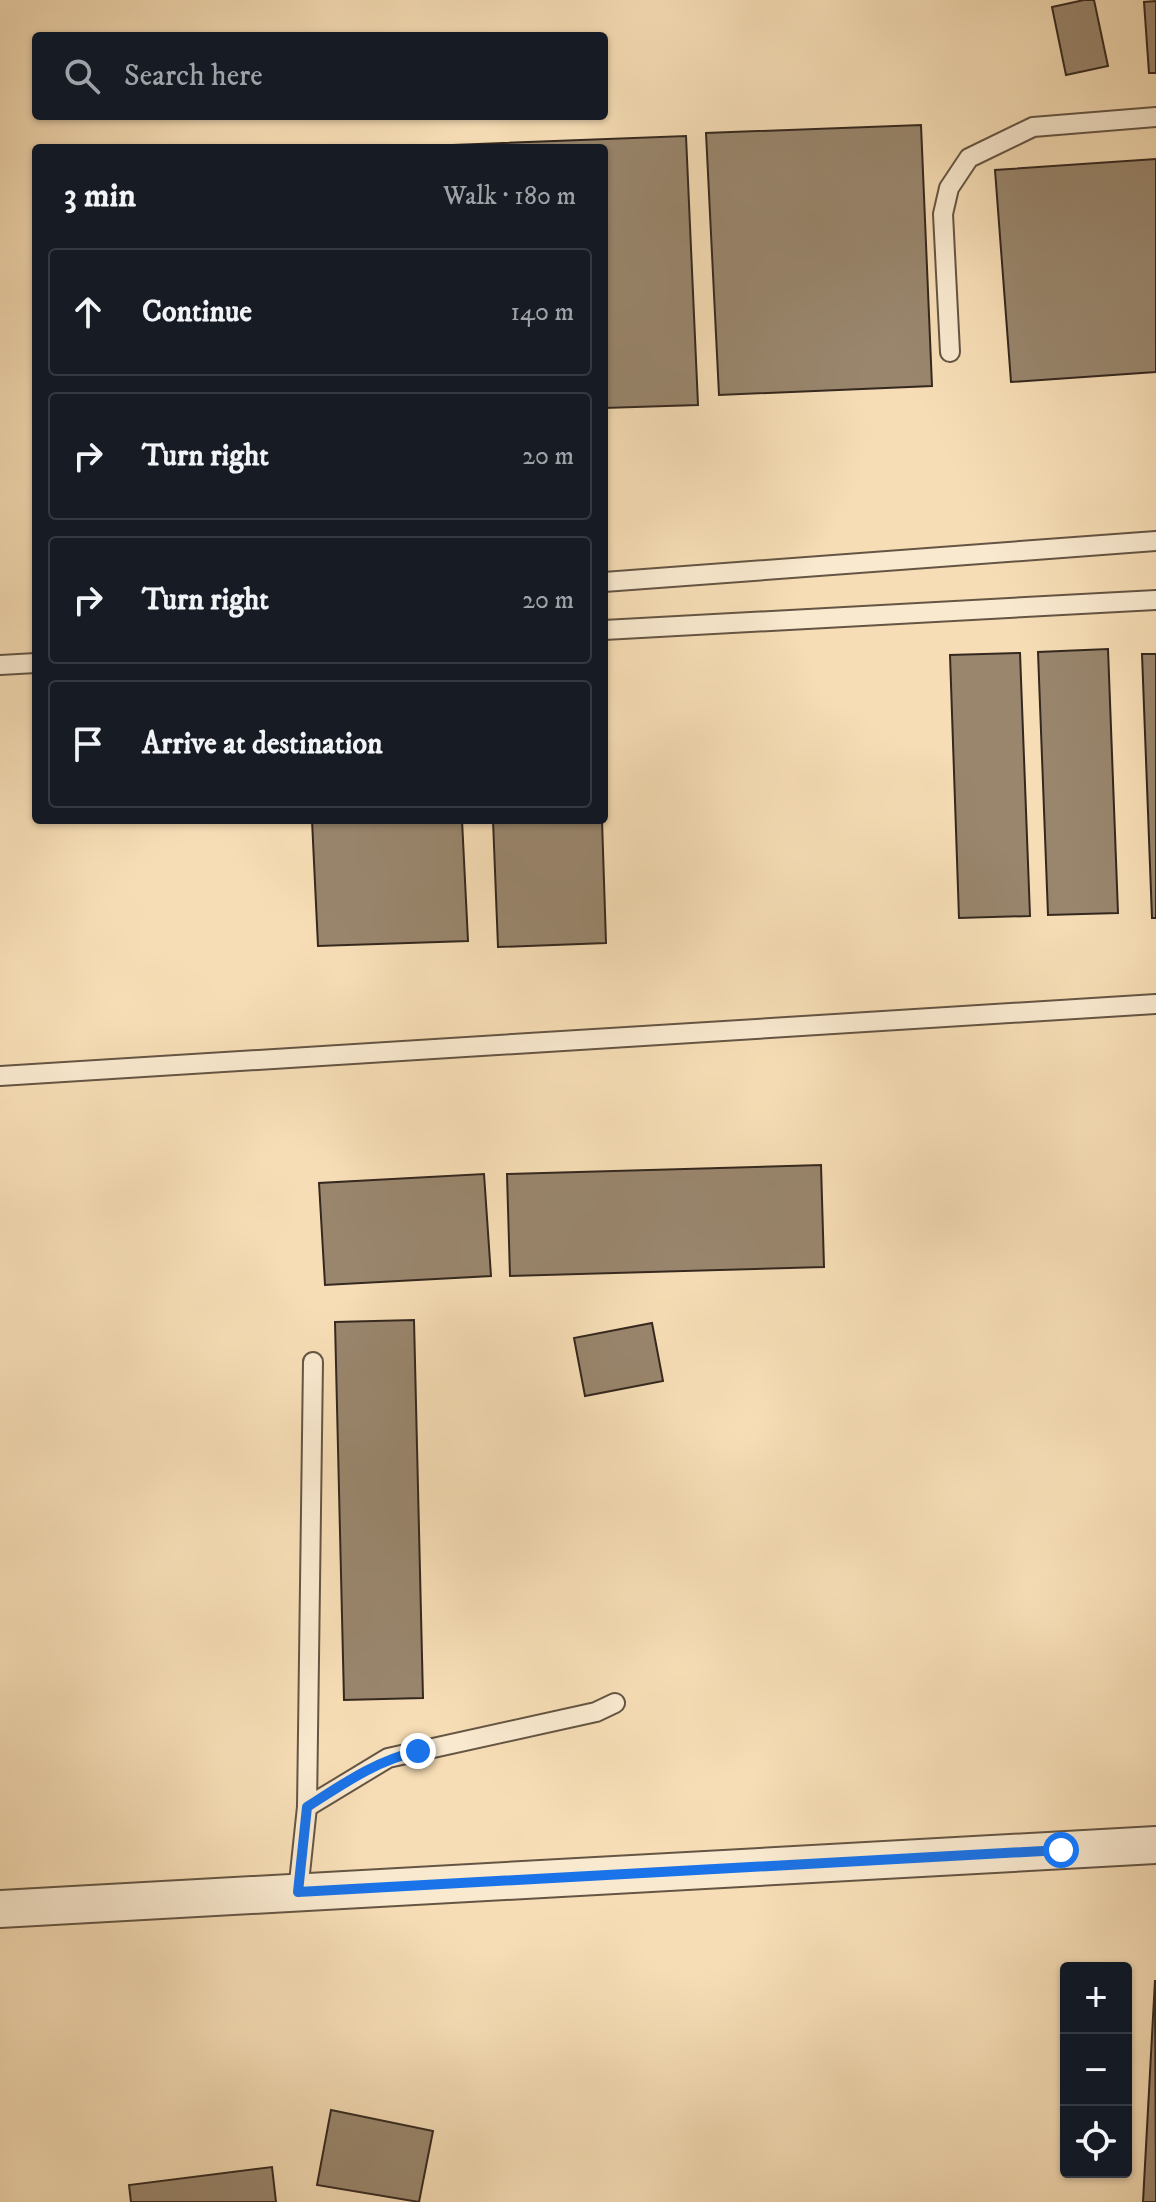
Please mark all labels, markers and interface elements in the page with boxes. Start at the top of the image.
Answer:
search box [32,32,608,120]
icon: search [60,54,104,98]
text: Search here [124,58,263,95]
text: 3 min [64,175,136,217]
text: Walk · 180 m [443,180,576,213]
icon: ahead [66,290,110,334]
text: Continue [142,294,252,331]
text: 140 m [510,296,574,329]
icon: right [66,434,110,478]
text: Turn right [142,438,269,475]
text: 20 m [522,440,574,473]
icon: right [66,578,110,622]
text: Turn right [142,582,269,619]
text: 20 m [522,584,574,617]
icon: arrive [66,722,110,766]
text: Arrive at destination [142,726,383,763]
route end [400,1733,436,1769]
route start [1043,1832,1079,1868]
map controls [1060,1962,1132,2178]
button: + [1060,1962,1132,2034]
button: − [1060,2034,1132,2106]
button: locate [1060,2106,1132,2178]

